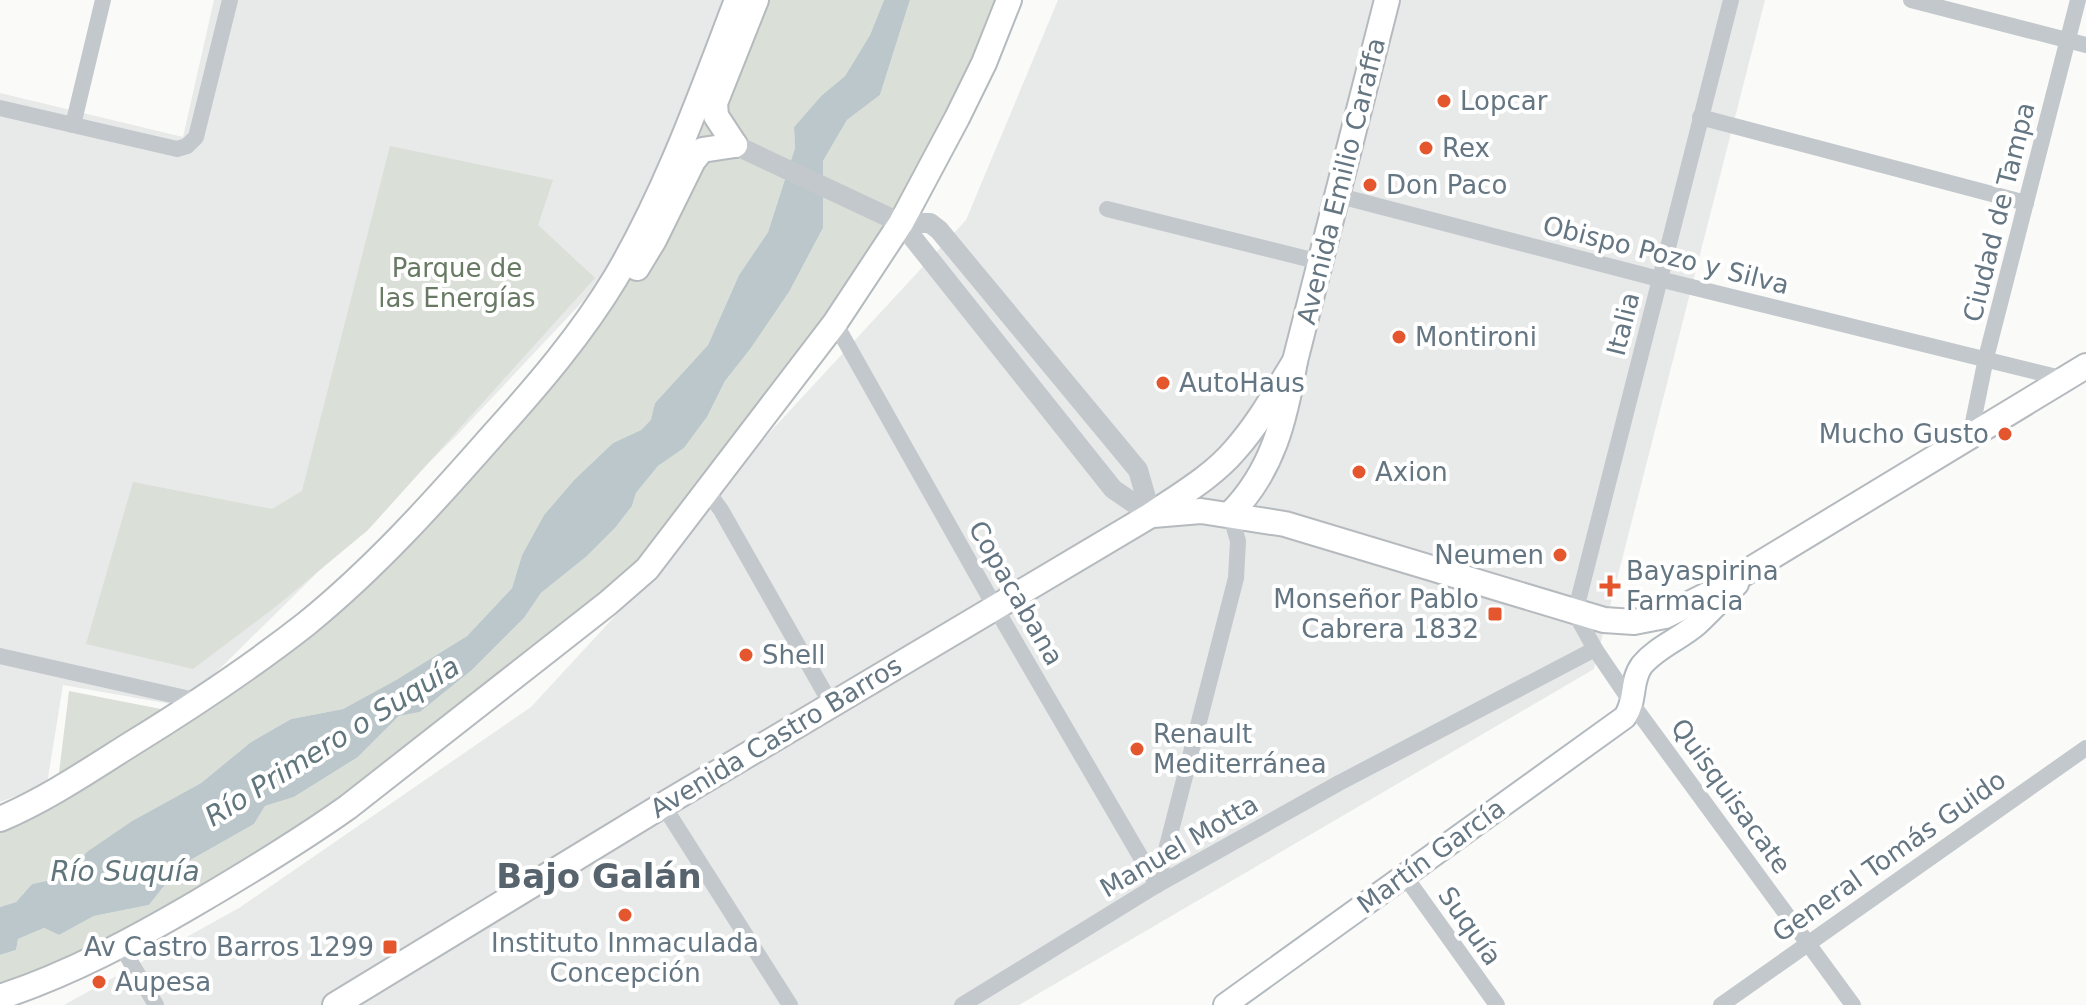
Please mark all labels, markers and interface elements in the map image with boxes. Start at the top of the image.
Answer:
street label: Avenida Emilio Caraffa [1291,35,1391,327]
place label: Lopcar [1460,86,1548,116]
marker: Lopcar [1435,92,1453,110]
street label: Ciudad de Tampa [1957,99,2041,325]
place label: Rex [1442,133,1490,163]
marker: Rex [1417,139,1435,157]
place label: Don Paco [1386,170,1507,200]
marker: Don Paco [1361,176,1379,194]
street label: Obispo Pozo y Silva [1540,210,1792,300]
park label: Parque de las Energías [378,253,536,313]
street label: Italia [1601,289,1645,359]
place label: Montironi [1415,322,1537,352]
marker: Montironi [1390,328,1408,346]
place label: AutoHaus [1179,368,1305,398]
marker: AutoHaus [1154,374,1172,392]
place label: Mucho Gusto [1819,419,1989,449]
marker: Mucho Gusto [1996,425,2014,443]
place label: Axion [1375,457,1448,487]
marker: Axion [1350,463,1368,481]
street label: Copacabana [963,516,1069,670]
place label: Neumen [1434,540,1544,570]
marker: Neumen [1551,546,1569,564]
place label: Bayaspirina Farmacia [1626,556,1779,616]
marker: Bayaspirina Farmacia [1601,577,1619,595]
place label: Monseñor Pablo Cabrera 1832 [1273,584,1479,644]
marker: Monseñor Pablo Cabrera 1832 [1486,605,1504,623]
place label: Shell [762,640,825,670]
marker: Shell [737,646,755,664]
water label: Río Primero o Suquía [199,650,465,833]
street label: Avenida Castro Barros [645,650,907,824]
street label: Quisquisacate [1665,713,1797,879]
place label: Renault Mediterránea [1153,719,1327,779]
marker: Renault Mediterránea [1128,740,1146,758]
street label: General Tomás Guido [1767,764,2011,948]
street label: Manuel Motta [1095,789,1263,903]
street label: Martín García [1351,792,1511,920]
water label: Río Suquía [50,855,200,888]
district label: Bajo Galán [496,856,702,896]
street label: Suquía [1432,881,1508,971]
marker: Instituto Inmaculada Concepción [616,906,634,924]
place label: Instituto Inmaculada Concepción [491,928,759,988]
place label: Av Castro Barros 1299 [84,932,374,962]
marker: Av Castro Barros 1299 [381,938,399,956]
place label: Aupesa [115,967,211,997]
marker: Aupesa [90,973,108,991]

